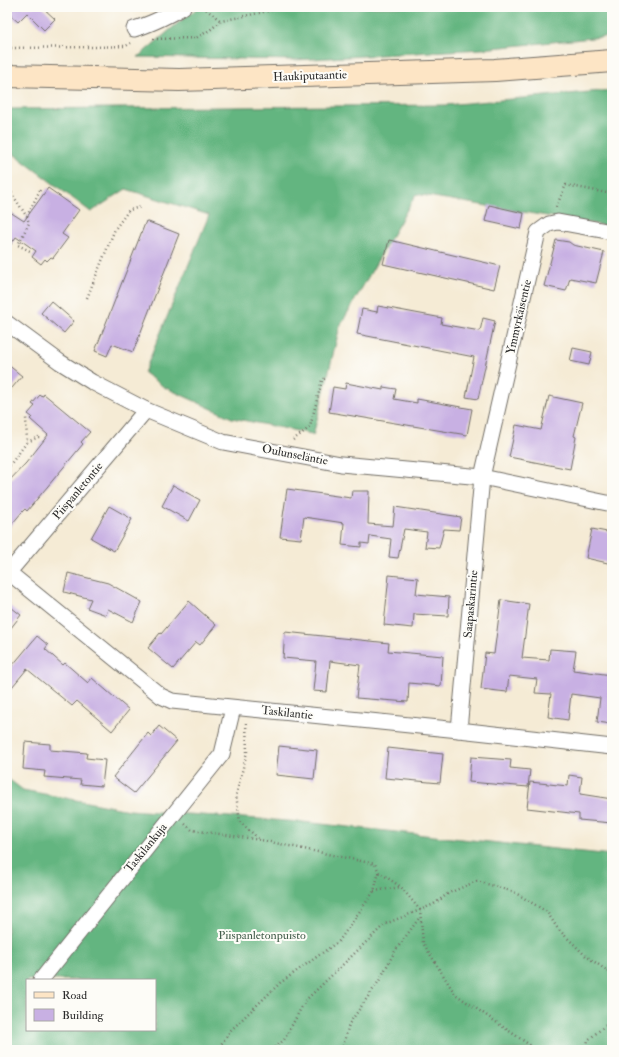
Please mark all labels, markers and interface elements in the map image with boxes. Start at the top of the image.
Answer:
street label: Haukiputaantie [273,67,347,85]
street label: Ymmyrkäisentie [503,278,535,356]
street label: Oulunseläntie [261,441,329,469]
street label: Piispanletontie [50,459,106,523]
street label: Saapaskarintie [461,569,481,639]
street label: Taskilantie [260,703,314,723]
street label: Taskilankuja [121,819,171,876]
park label: Piispanletonpuisto [218,928,306,943]
legend [26,979,156,1031]
text: Road [62,988,87,1003]
text: Building [62,1008,105,1023]

